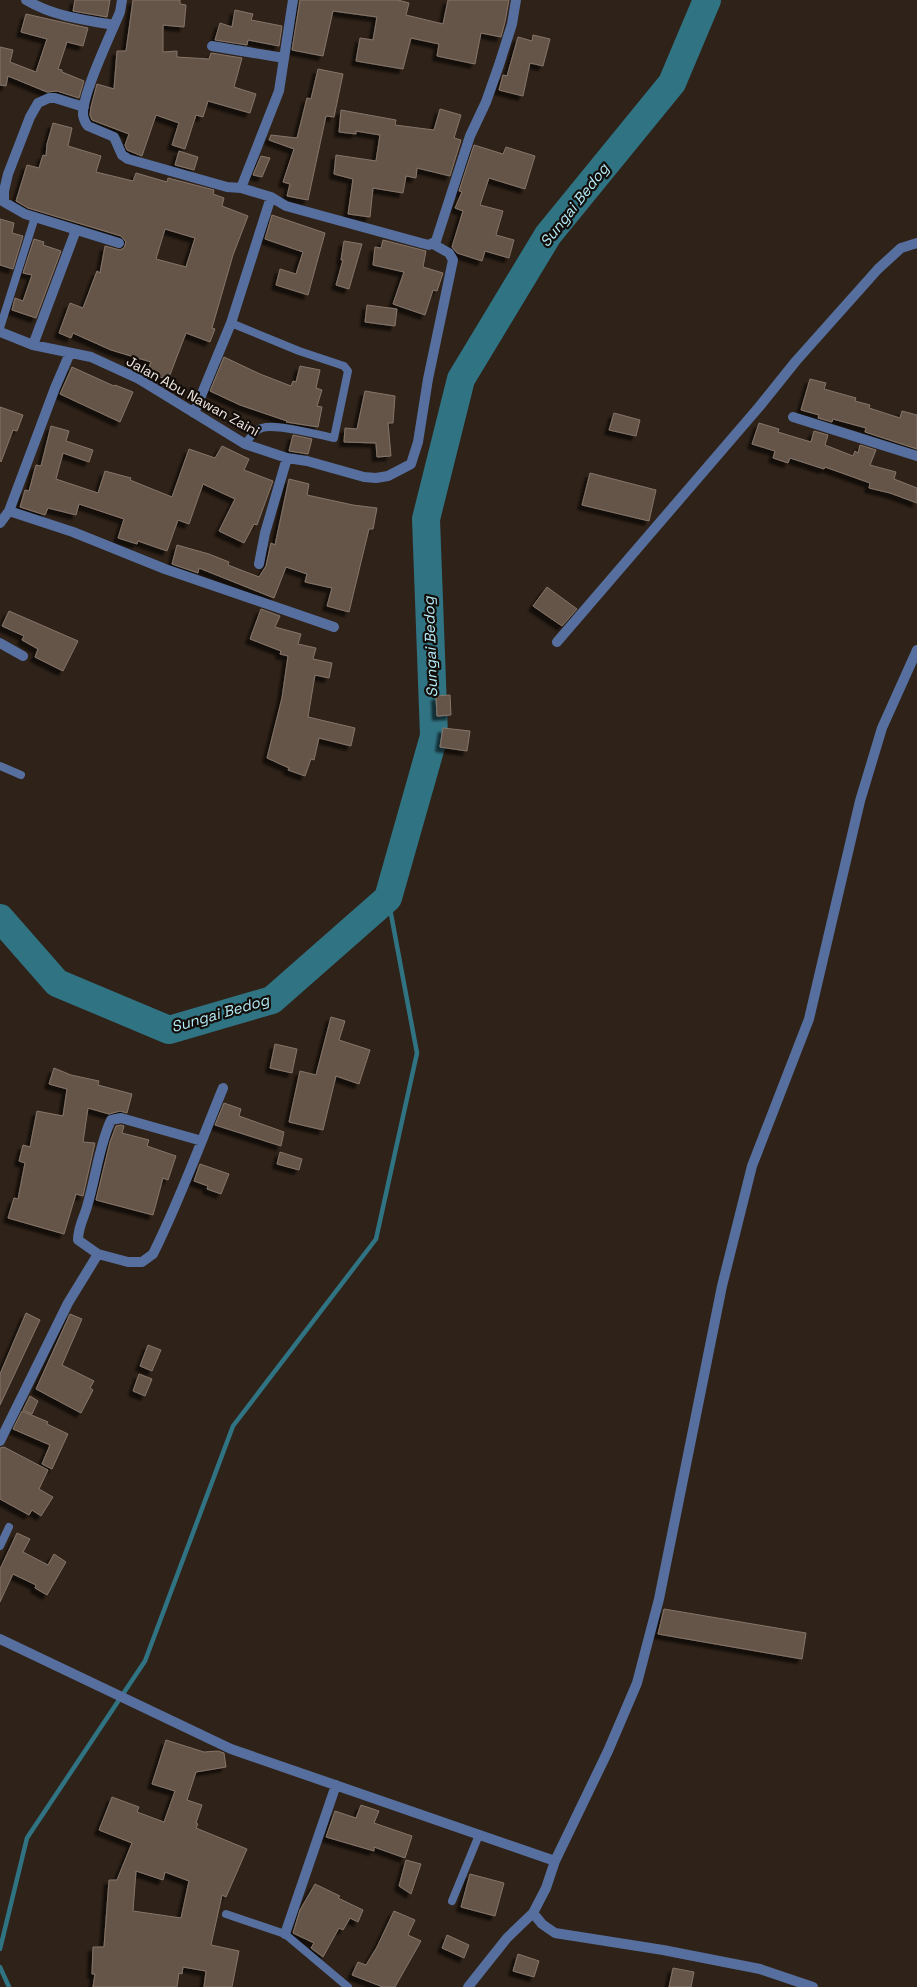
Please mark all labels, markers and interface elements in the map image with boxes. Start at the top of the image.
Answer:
water label: Sungai Bedog [536,158,613,251]
street label: Jalan Abu Nawan Zaini [123,352,263,440]
water label: Sungai Bedog [419,595,441,698]
water label: Sungai Bedog [169,990,272,1036]

